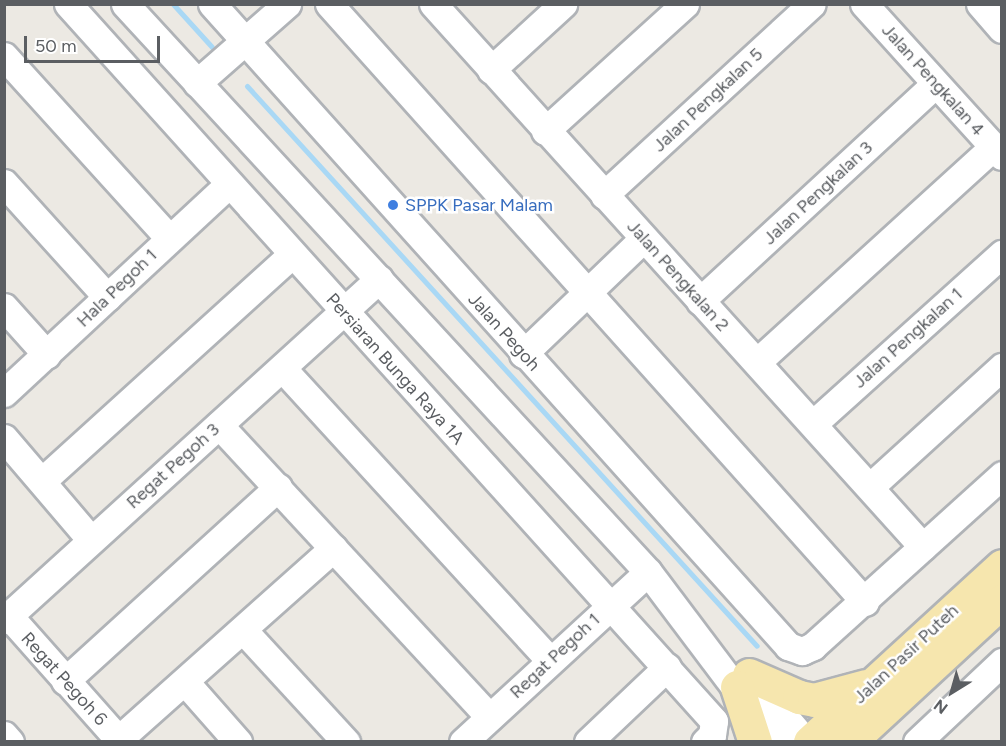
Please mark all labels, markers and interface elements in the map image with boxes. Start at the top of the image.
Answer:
street label: Jalan Pengkalan 4 [877,20,989,140]
scale bar [27,24,164,62]
text: 50 m [35,35,77,57]
street label: Jalan Pengkalan 5 [649,44,767,156]
street label: Jalan Pengkalan 3 [759,137,877,249]
place label: SPPK Pasar Malam [405,194,553,216]
marker: SPPK Pasar Malam [386,198,400,212]
street label: Jalan Pengkalan 2 [622,216,734,336]
street label: Hala Pegoh 1 [72,244,162,332]
street label: Jalan Pengkalan 1 [849,283,967,393]
street label: Persiaran Bunga Raya 1A [321,289,469,449]
street label: Jalan Pegoh [463,289,545,375]
street label: Regat Pegoh 3 [122,419,224,513]
street label: Jalan Pasir Puteh [849,600,963,708]
street label: Regat Pegoh 1 [506,609,604,703]
street label: Regat Pegoh 6 [17,628,111,730]
north arrow [922,662,982,722]
text: N [930,695,952,718]

